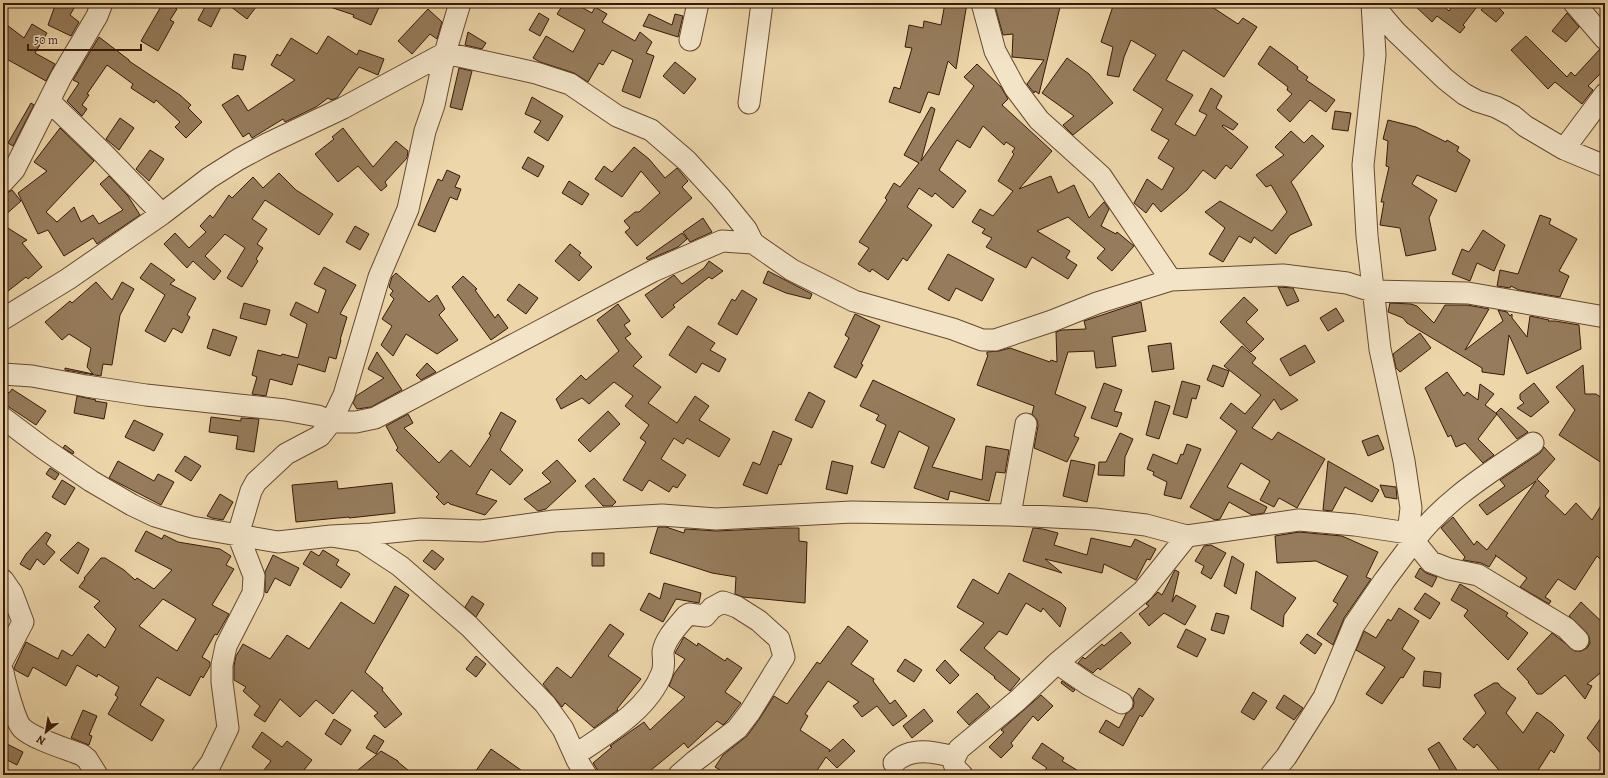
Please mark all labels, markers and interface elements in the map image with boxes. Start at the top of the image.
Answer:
scale bar [28,26,141,52]
text: 50 m [34,32,58,48]
north arrow [26,712,66,752]
text: N [34,732,48,749]

